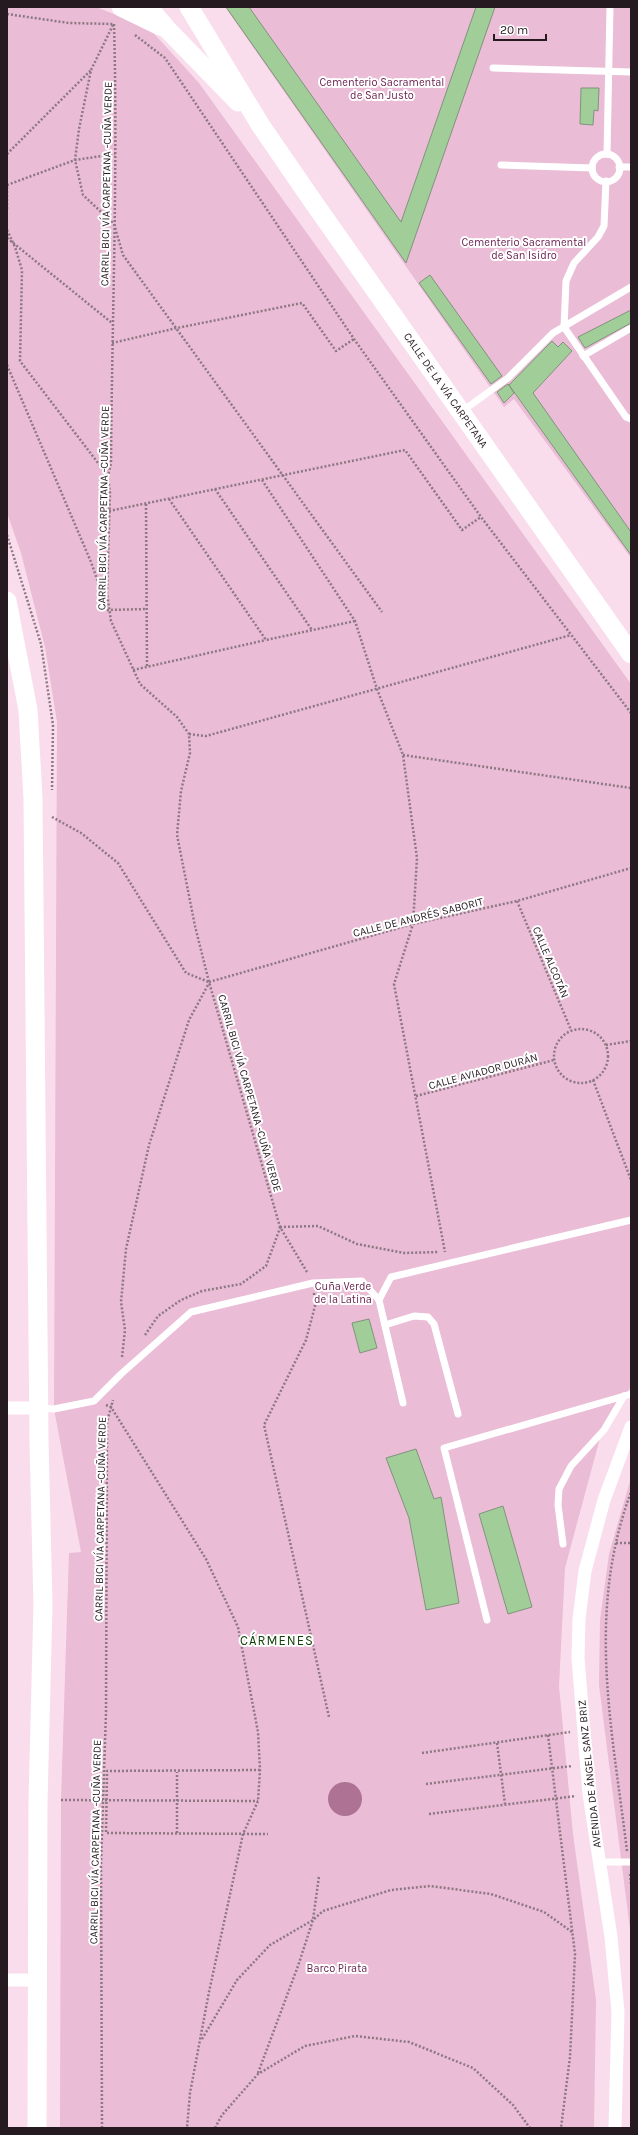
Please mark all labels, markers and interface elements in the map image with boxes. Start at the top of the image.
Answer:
scale bar [494,16,546,42]
text: 20 m [500,23,528,37]
park label: Cementerio Sacramental de San Justo [320,76,444,102]
street label: CARRIL BICI VÍA CARPETANA -CUÑA VERDE [96,82,115,286]
park label: Cementerio Sacramental de San Isidro [462,236,586,262]
street label: CALLE DE LA VÍA CARPETANA [401,329,492,451]
street label: CARRIL BICI VÍA CARPETANA -CUÑA VERDE [93,406,112,610]
street label: CALLE DE ANDRÉS SABORIT [351,893,485,940]
street label: CALLE ALCOTÁN [530,924,573,1000]
street label: CARRIL BICI VÍA CARPETANA -CUÑA VERDE [215,992,286,1193]
street label: CALLE AVIADOR DURÁN [427,1049,539,1092]
park label: Cuña Verde de la Latina [314,1280,372,1306]
street label: CARRIL BICI VÍA CARPETANA -CUÑA VERDE [90,1417,109,1621]
district label: CÁRMENES [240,1631,314,1648]
street label: AVENIDA DE ÁNGEL SANZ BRIZ [573,1699,604,1849]
street label: CARRIL BICI VÍA CARPETANA -CUÑA VERDE [85,1740,104,1944]
park label: Barco Pirata [307,1962,367,1975]

